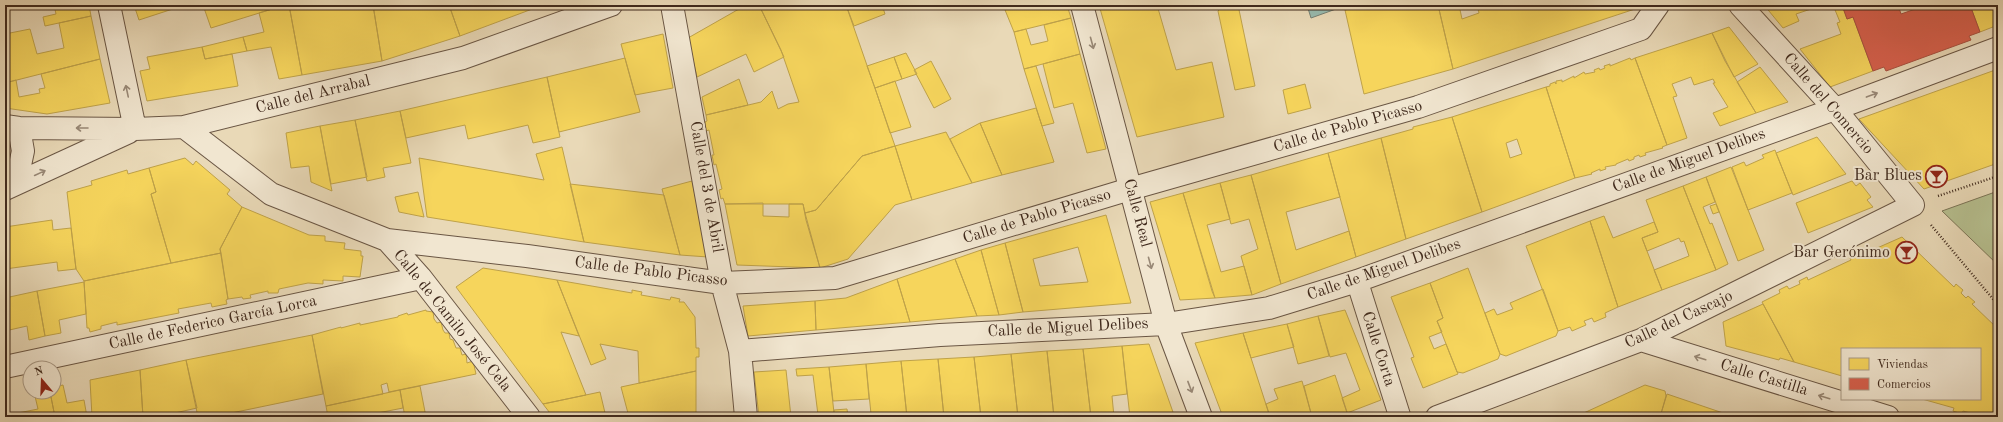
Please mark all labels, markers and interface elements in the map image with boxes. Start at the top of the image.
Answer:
one-way arrow [1089,36,1096,49]
street label: Calle del Comercio [1780,50,1876,158]
street label: Calle del Arrabal [254,73,372,117]
one-way arrow [123,84,131,97]
one-way arrow [1865,91,1877,99]
street label: Calle de Pablo Picasso [1272,98,1424,156]
street label: Calle del 3 de Abril [687,120,725,254]
one-way arrow [76,124,89,132]
street label: Calle de Miguel Delibes [1610,126,1768,196]
bar icon: Bar Blues [1924,163,1950,189]
place label: Bar Blues [1854,168,1922,184]
one-way arrow [34,169,46,176]
street label: Calle Real [1120,177,1154,249]
street label: Calle de Pablo Picasso [961,187,1113,247]
street label: Calle de Miguel Delibes [1305,236,1463,304]
bar icon: Bar Gerónimo [1893,240,1919,266]
place label: Bar Gerónimo [1793,245,1890,261]
street label: Calle de Camilo José Cela [390,247,514,395]
street label: Calle de Pablo Picasso [573,255,729,289]
one-way arrow [1147,256,1154,269]
street label: Calle del Cascajo [1623,288,1736,352]
street label: Calle de Federico García Lorca [108,293,318,353]
street label: Calle Corta [1358,310,1398,389]
street label: Calle de Miguel Delibes [987,316,1149,340]
legend [1841,348,1981,400]
one-way arrow [1693,354,1706,361]
street label: Calle Castilla [1718,357,1810,399]
text: Viviendas [1877,359,1928,371]
north arrow [22,360,62,400]
text: N [33,365,46,379]
text: Comercios [1877,379,1931,391]
one-way arrow [1186,380,1194,392]
one-way arrow [1817,393,1830,400]

